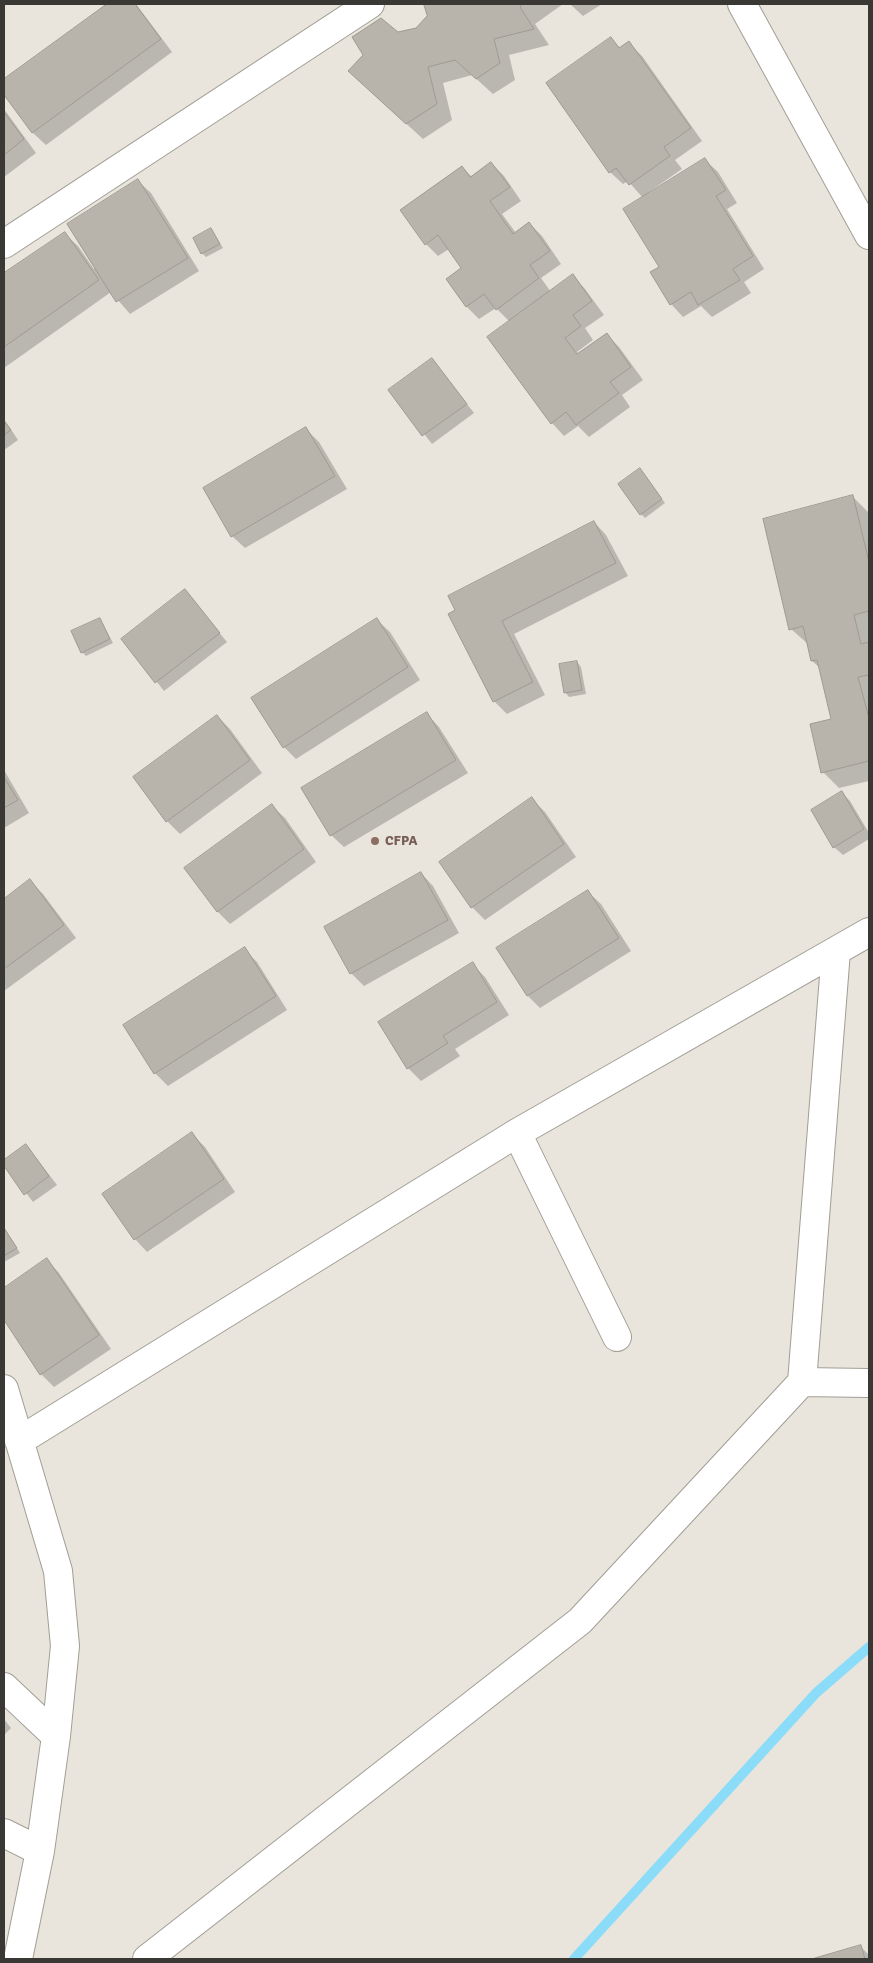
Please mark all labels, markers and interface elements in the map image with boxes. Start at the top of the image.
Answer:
place label: CFPA [385,833,417,849]
marker: CFPA [369,835,381,847]

